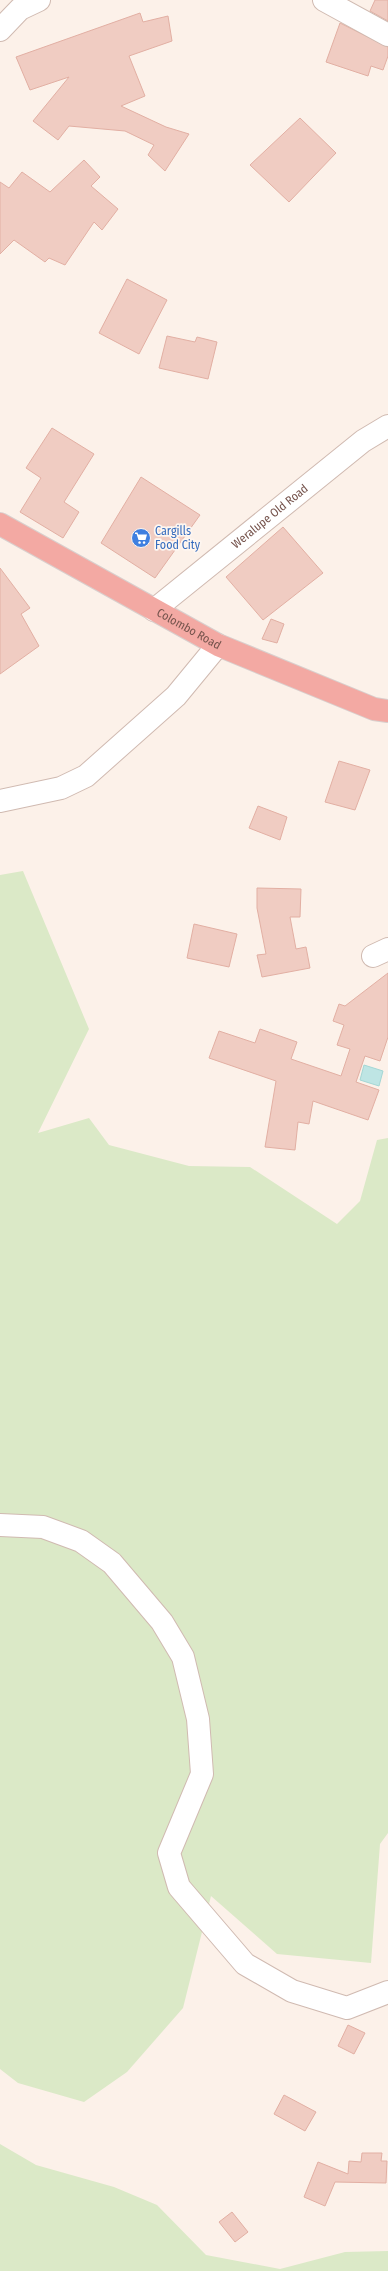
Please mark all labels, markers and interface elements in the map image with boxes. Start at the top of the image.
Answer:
street label: Weralupe Old Road [229,481,311,551]
place label: Cargills Food City [155,524,201,552]
supermarket icon: Cargills Food City [130,527,152,549]
street label: Colombo Road [154,605,223,652]

